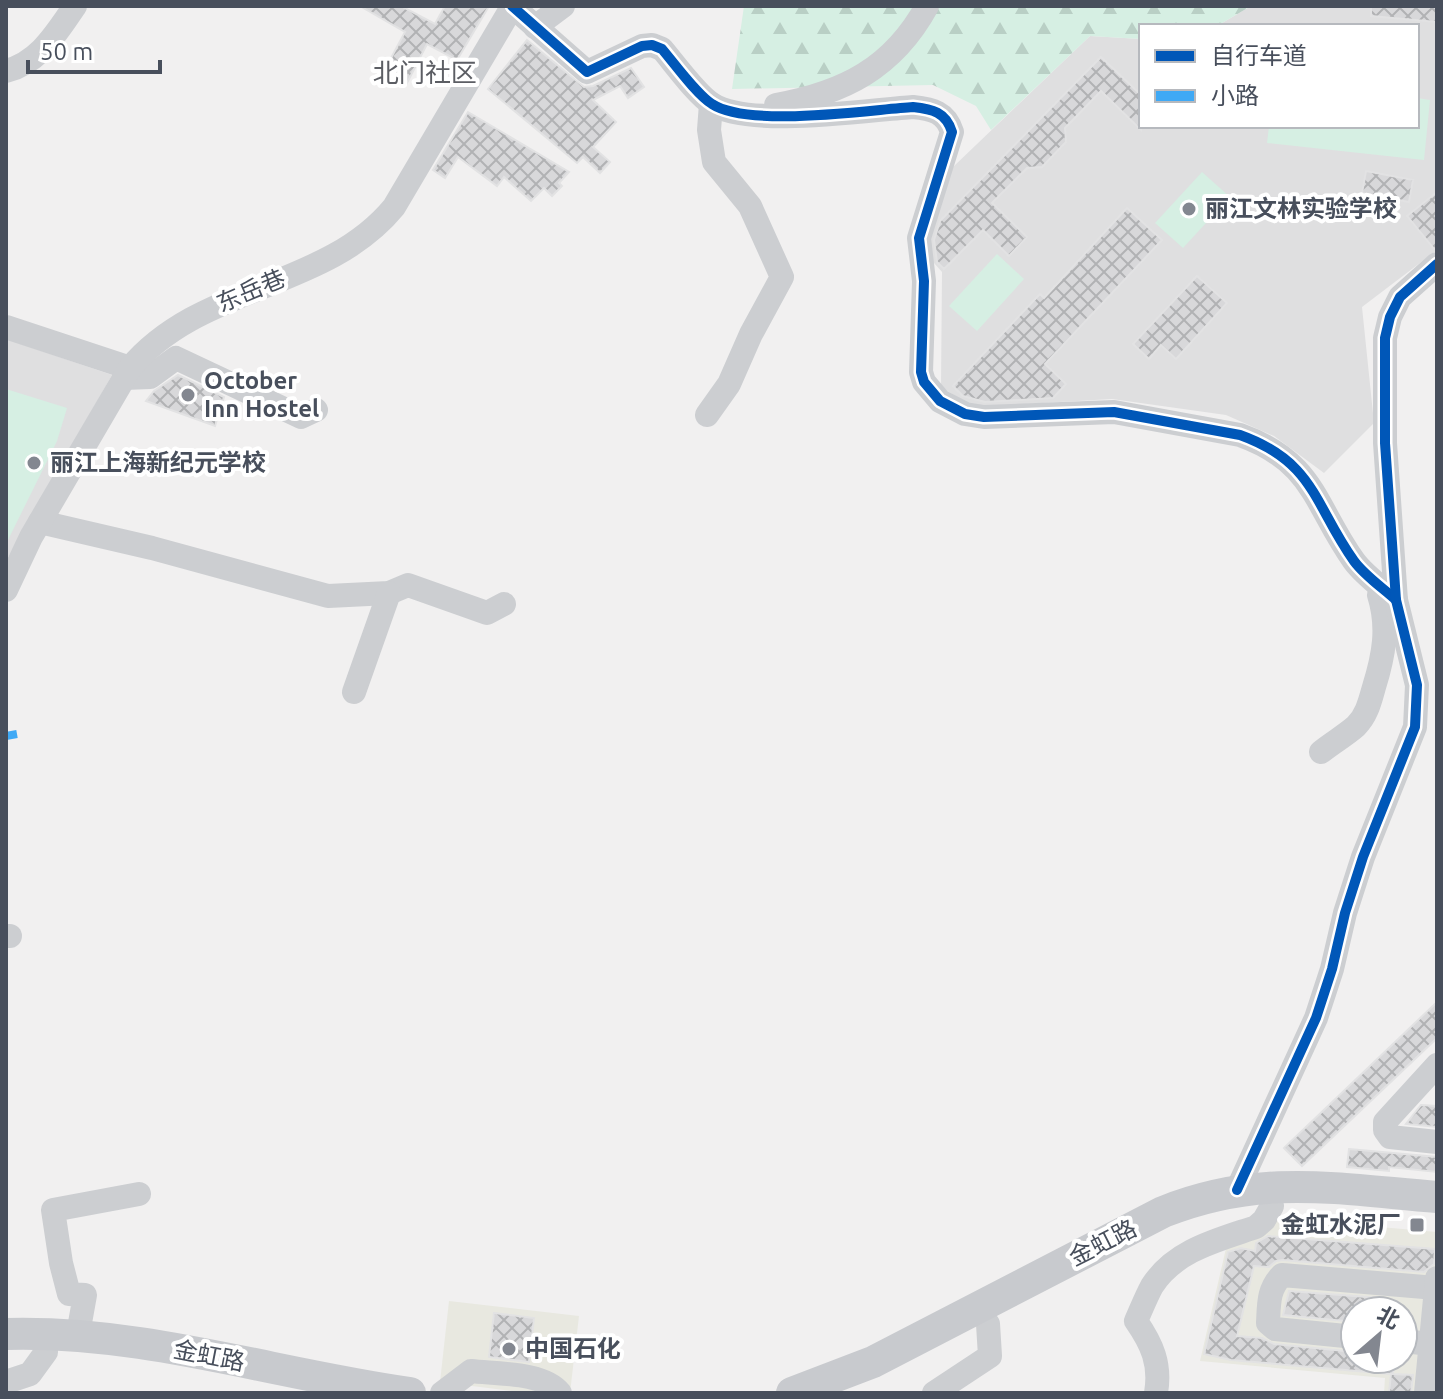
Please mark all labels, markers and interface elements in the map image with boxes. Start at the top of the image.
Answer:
scale bar [28,24,160,74]
legend [1139,24,1419,128]
text: 50 m [40,38,93,65]
text: 自行车道 [1211,42,1307,69]
district label: 北门社区 [373,58,477,87]
text: 小路 [1211,82,1259,109]
place label: 丽江文林实验学校 [1205,195,1397,222]
marker: 丽江文林实验学校 [1180,200,1198,218]
street label: 东岳巷 [212,264,289,317]
place label: October Inn Hostel [204,367,319,422]
marker: October Inn Hostel [179,386,197,404]
place label: 丽江上海新纪元学校 [50,449,266,476]
marker: 丽江上海新纪元学校 [25,454,43,472]
place label: 金虹水泥厂 [1281,1211,1401,1238]
street label: 金虹路 [1065,1214,1141,1271]
marker: 金虹水泥厂 [1408,1216,1426,1234]
north arrow [1339,1295,1419,1375]
text: 北 [1373,1301,1404,1333]
street label: 金虹路 [171,1335,247,1376]
place label: 中国石化 [525,1335,621,1362]
marker: 中国石化 [500,1340,518,1358]

